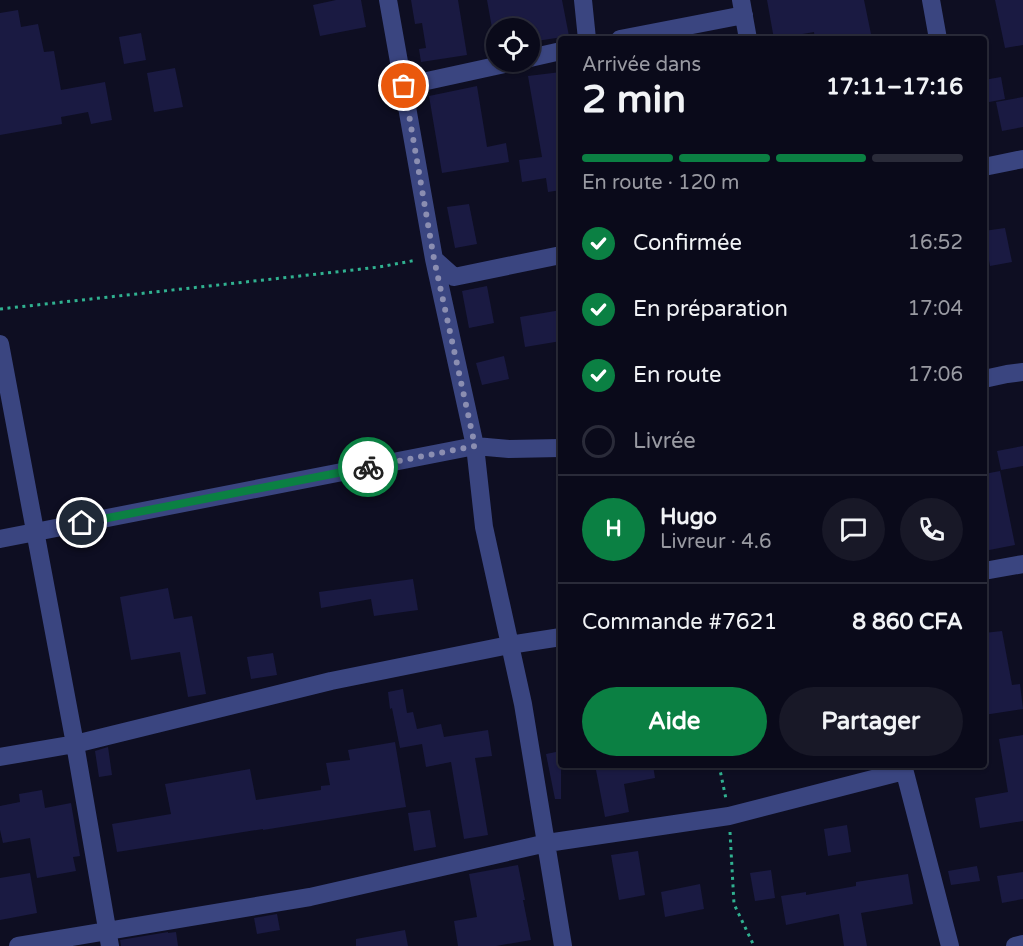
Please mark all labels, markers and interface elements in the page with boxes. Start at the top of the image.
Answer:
map controls [486,18,540,72]
button: locate [486,18,540,72]
text: Arrivée dans [582,53,701,77]
pin [378,60,429,111]
icon: bag [387,69,420,102]
text: 17:11–17:16 [826,74,963,100]
text: 2 min [582,76,686,123]
text: En route · 120 m [582,171,739,195]
icon: check [582,227,615,260]
text: Confirmée [633,230,742,256]
text: 16:52 [908,231,963,255]
icon: check [582,293,615,326]
text: En préparation [633,296,788,322]
text: 17:04 [908,297,963,321]
icon: check [582,359,615,392]
text: En route [633,362,722,388]
text: 17:06 [908,363,963,387]
text: Livrée [633,428,696,454]
courier [338,437,398,497]
icon: bike [352,451,385,484]
pin [56,497,107,548]
button: chat [822,498,885,561]
button: phone [900,498,963,561]
text: Hugo [660,504,717,530]
icon: home [65,506,98,539]
text: H [605,516,622,542]
text: Livreur · 4.6 [660,530,772,554]
text: Commande #7621 [582,609,777,635]
text: 8 860 CFA [852,609,963,635]
button: Aide [582,687,767,756]
button: Partager [779,687,963,756]

